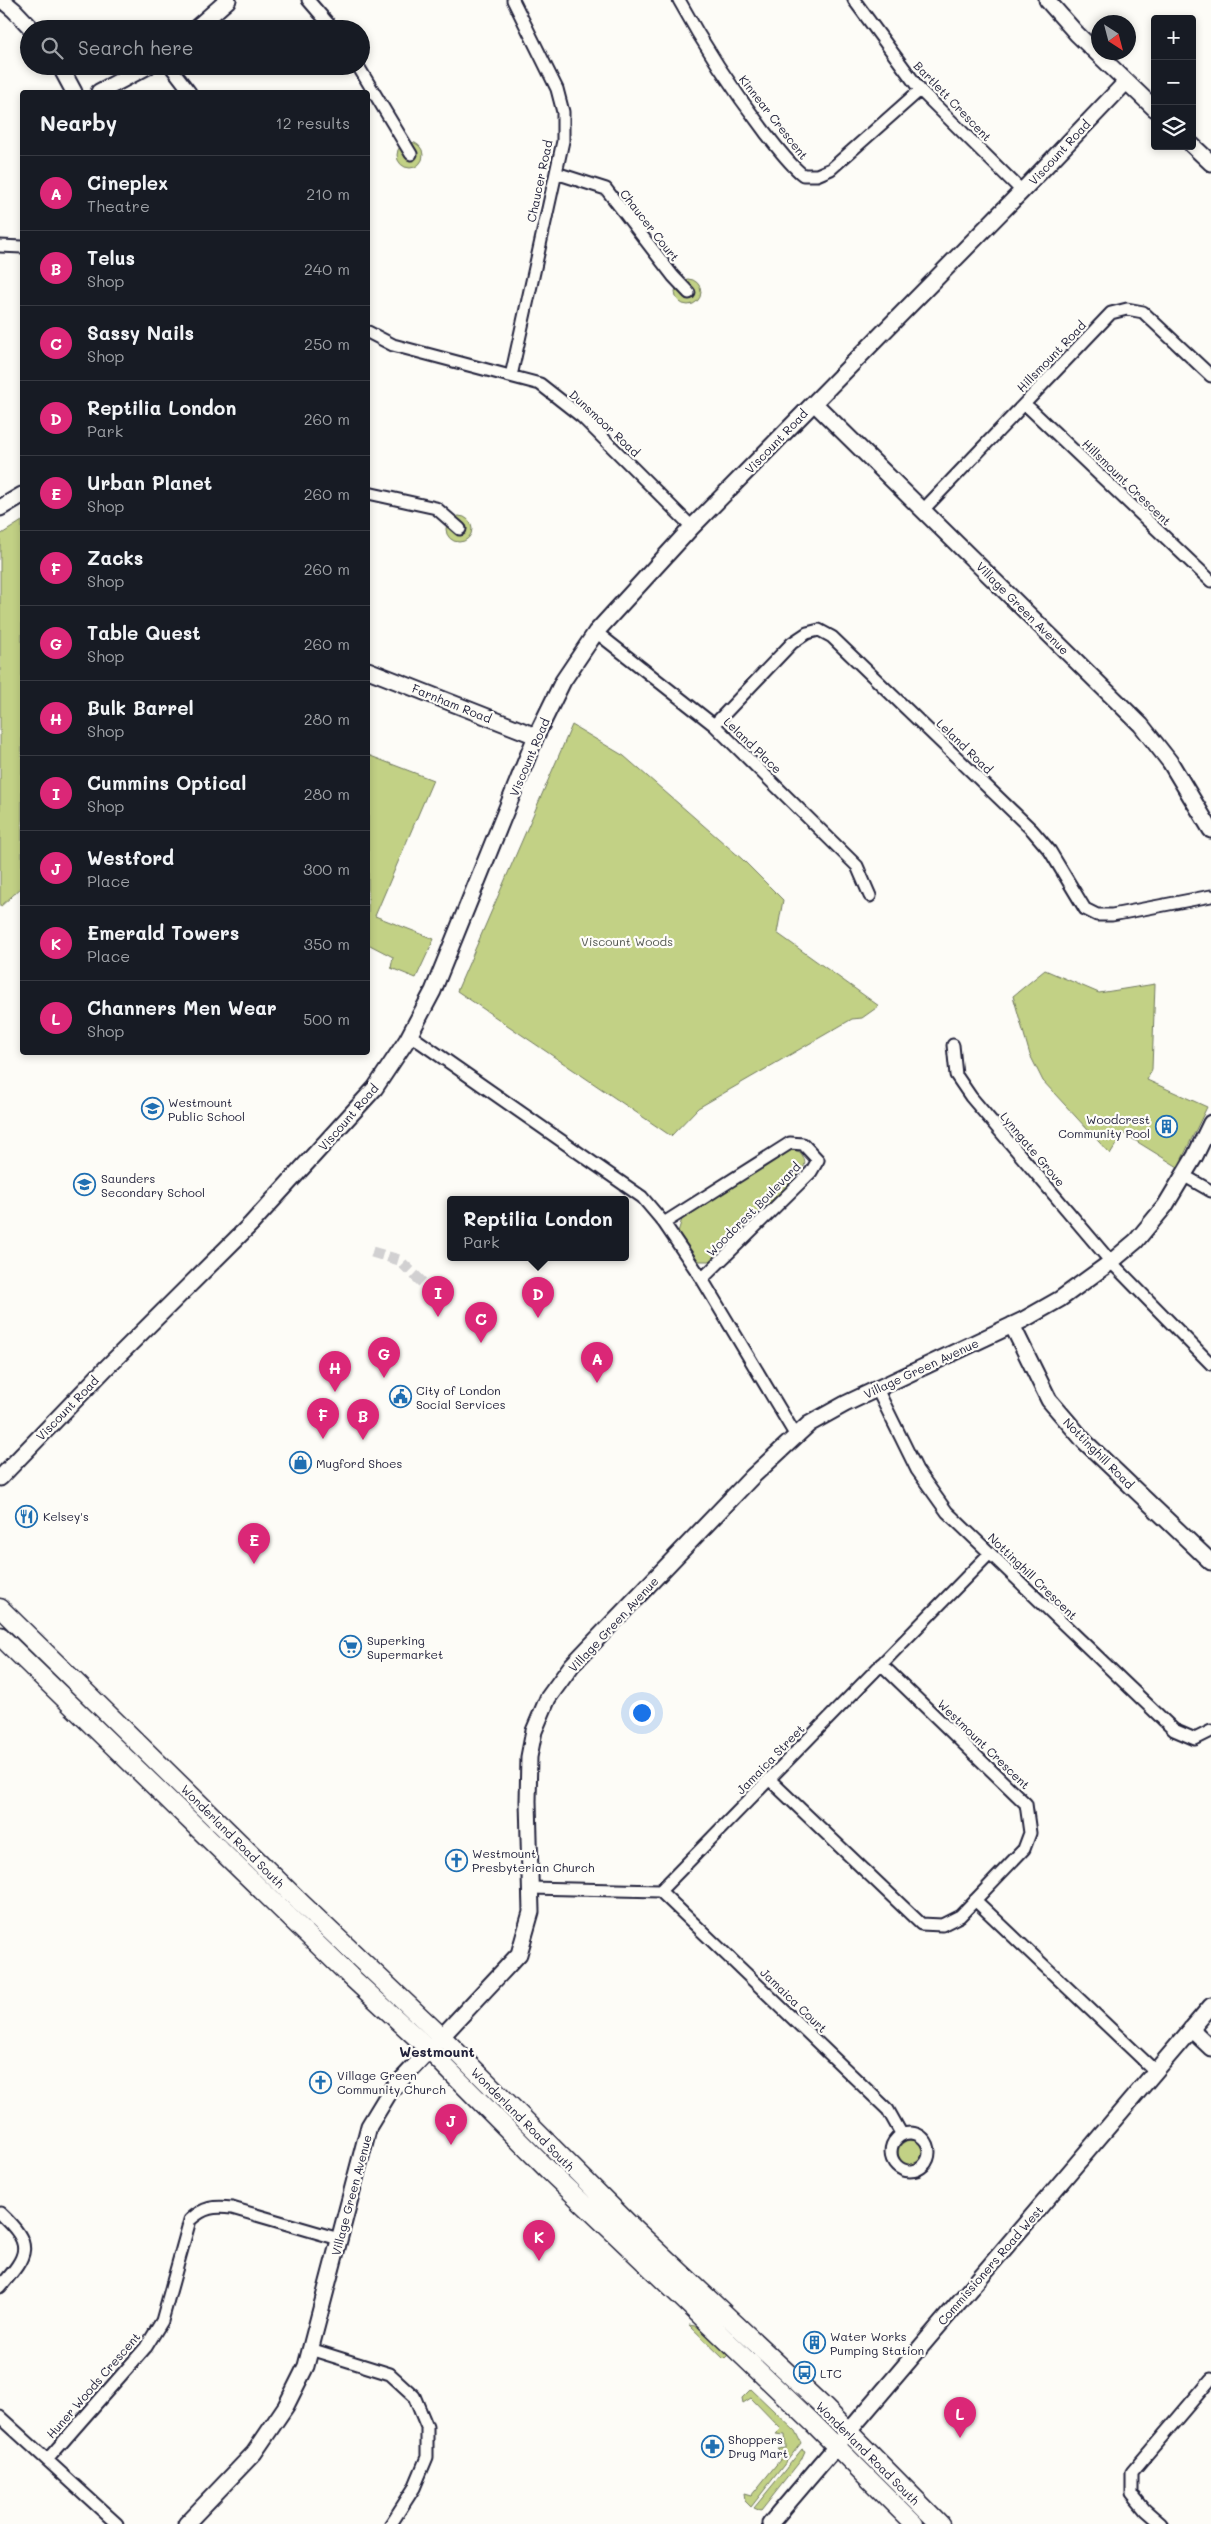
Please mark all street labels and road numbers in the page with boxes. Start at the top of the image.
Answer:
street label: Bartlett Crescent [911,58,995,144]
street label: Kinnear Crescent [736,71,812,163]
street label: Viscount Road [1025,116,1094,188]
street label: Chaucer Road [522,138,556,224]
street label: Chaucer Court [617,186,683,264]
street label: Hillsmount Road [1013,317,1089,395]
street label: Dunsmoor Road [566,386,644,460]
street label: Viscount Road [741,405,811,477]
street label: Hillsmount Crescent [1079,435,1175,529]
street label: Village Green Avenue [973,558,1073,658]
street label: Farnham Road [410,680,494,726]
street label: Leland Place [721,713,785,777]
street label: Viscount Road [505,715,553,799]
street label: Leland Road [933,715,997,777]
street label: Viscount Road [315,1080,382,1154]
street label: Lynngate Grove [997,1108,1069,1190]
street label: Woodcrest Boulevard [702,1158,804,1260]
street label: Village Green Avenue [861,1334,981,1402]
street label: Viscount Road [32,1372,102,1444]
street label: Nottinghill Road [1060,1414,1138,1492]
street label: Nottinghill Crescent [985,1529,1081,1623]
street label: Village Green Avenue [565,1573,661,1675]
street label: Westmount Crescent [934,1696,1034,1792]
street label: Jamaica Street [733,1721,807,1797]
street label: Wonderland Road South [178,1781,288,1891]
street label: Jamaica Court [757,1964,831,2036]
street label: Wonderland Road South [468,2064,578,2174]
street label: Village Green Avenue [327,2133,375,2257]
street label: Commissioners Road West [934,2202,1046,2328]
street label: Huner Woods Crescent [43,2329,143,2441]
street label: Wonderland Road South [813,2398,923,2508]

